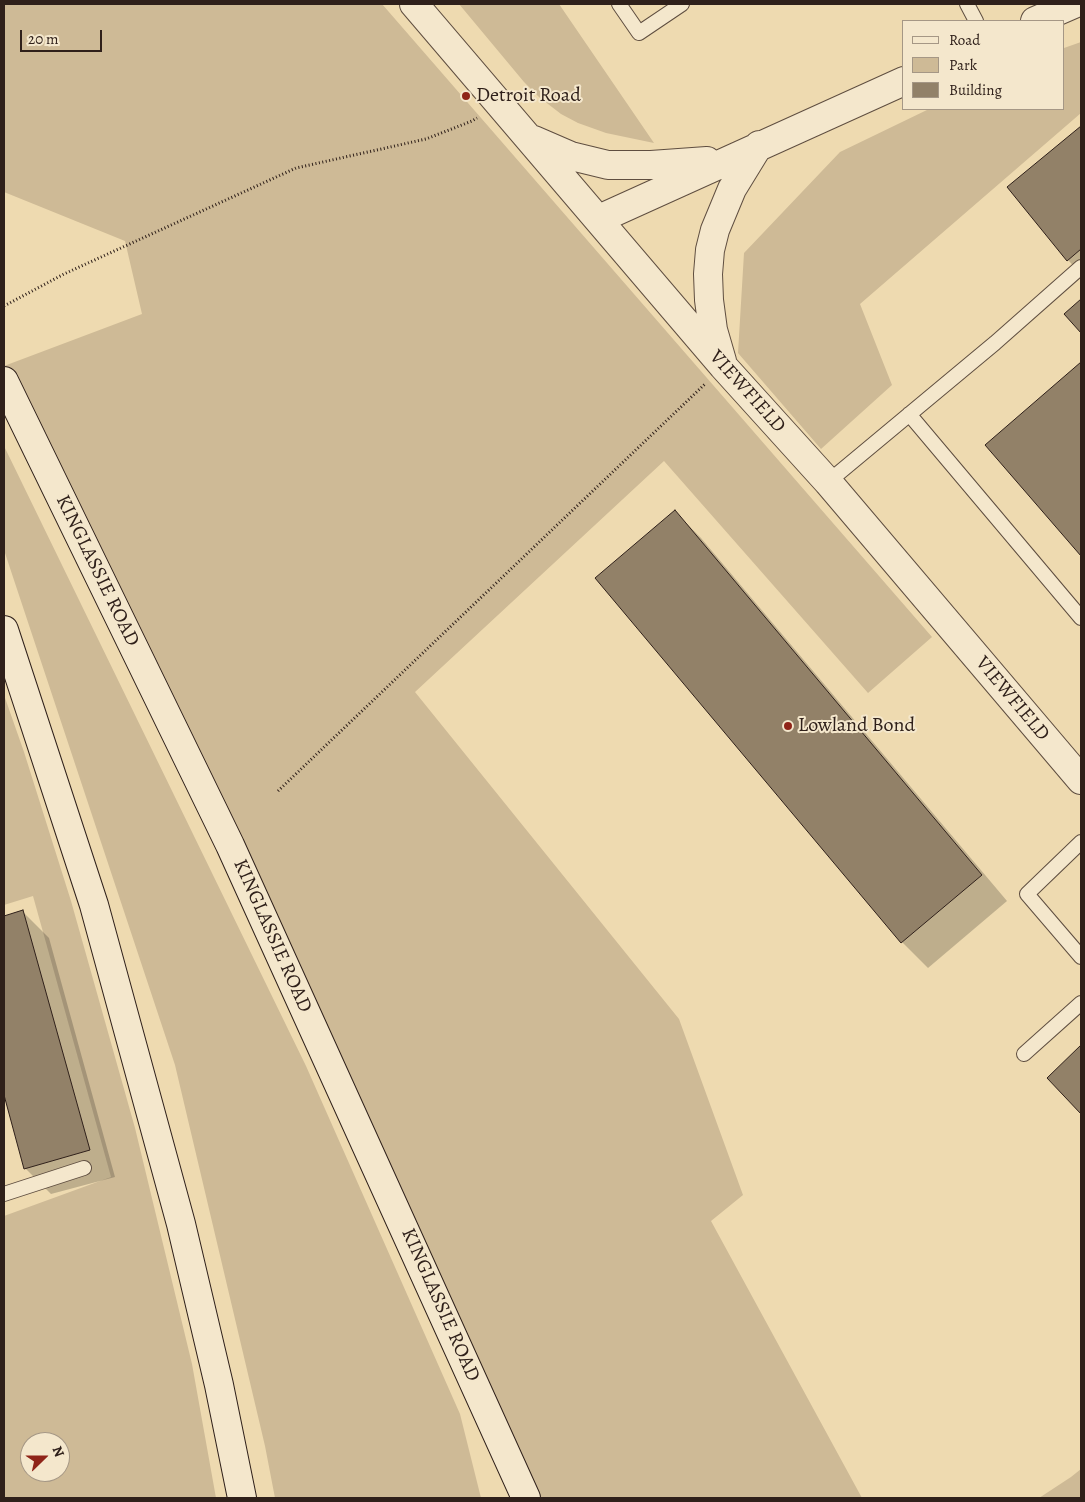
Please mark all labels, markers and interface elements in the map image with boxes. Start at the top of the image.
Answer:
scale bar [22,20,105,52]
legend [902,20,1065,110]
text: 20 m [28,29,59,49]
text: Road [949,30,980,50]
text: Park [949,55,977,75]
text: Building [949,80,1002,100]
place label: Detroit Road [476,84,581,108]
marker: Detroit Road [460,90,472,102]
street label: VIEWFIELD [704,346,790,438]
street label: KINGLASSIE ROAD [50,491,144,651]
street label: VIEWFIELD [970,652,1054,746]
place label: Lowland Bond [798,714,915,738]
marker: Lowland Bond [782,720,794,732]
street label: KINGLASSIE ROAD [227,856,317,1016]
street label: KINGLASSIE ROAD [395,1225,485,1385]
north arrow [20,1432,70,1482]
text: N [48,1443,69,1460]

